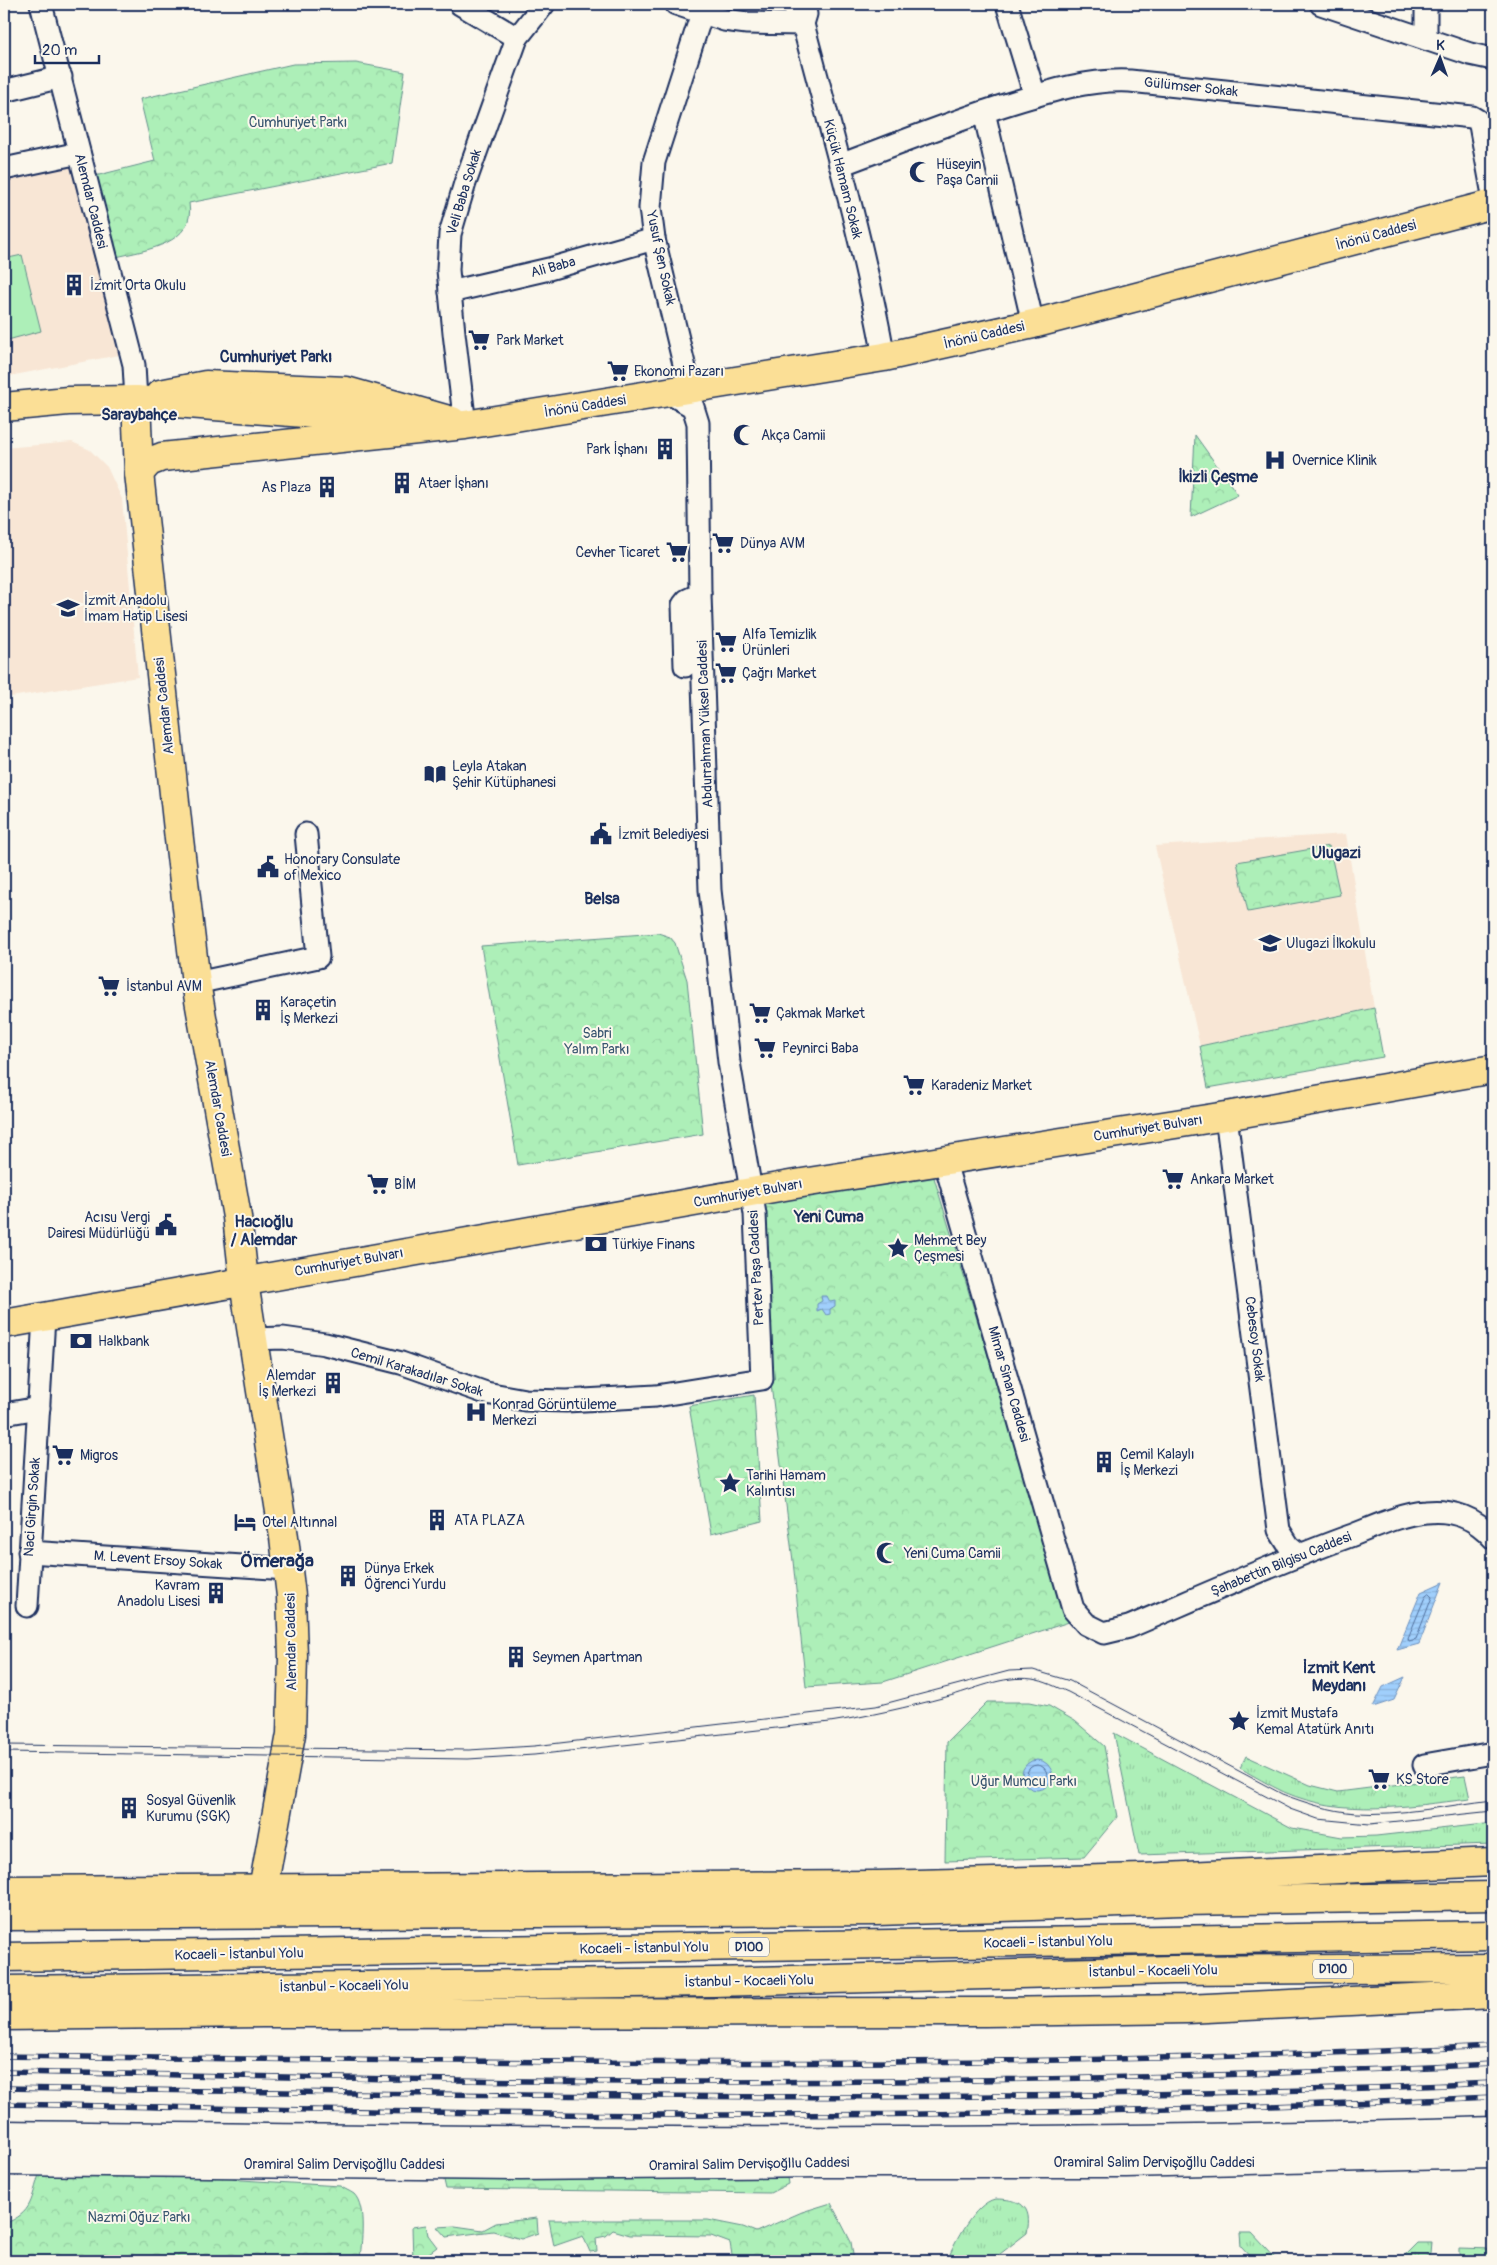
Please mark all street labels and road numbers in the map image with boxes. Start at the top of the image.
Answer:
street label: Gülümser Sokak [1143,74,1239,100]
street label: Küçük Hamam Sokak [820,117,866,241]
street label: Veli Baba Sokak [443,147,485,237]
street label: Alemdar Caddesi [71,152,111,251]
street label: Yusuf Şen Sokak [642,208,679,307]
street label: İnönü Caddesi [1334,216,1418,254]
street label: Ali Baba [529,253,577,281]
street label: İnönü Caddesi [942,317,1027,353]
street label: İnönü Caddesi [543,391,628,421]
street label: Abdurrahman Yüksel Caddesi [694,639,716,808]
street label: Alemdar Caddesi [150,656,178,755]
street label: Alemdar Caddesi [201,1058,235,1158]
street label: Cumhuriyet Bulvarı [1092,1111,1204,1145]
street label: Cumhuriyet Bulvarı [692,1175,804,1211]
street label: Pertev Paşa Caddesi [744,1209,768,1326]
street label: Cumhuriyet Bulvarı [293,1244,405,1280]
street label: Cebesoy Sokak [1241,1295,1269,1383]
street label: Mimar Sinan Caddesi [984,1324,1034,1444]
street label: Cemil Karakadılar Sokak [349,1344,486,1400]
street label: Naci Girgin Sokak [20,1457,44,1557]
street label: Şahabettin Bilgisu Caddesi [1208,1528,1354,1600]
street label: M. Levent Ersoy Sokak [93,1547,223,1573]
street label: Alemdar Caddesi [282,1593,300,1691]
street label: Kocaeli - İstanbul Yolu [983,1932,1113,1952]
street label: Kocaeli - İstanbul Yolu [579,1938,709,1958]
road number: D100 [729,1938,769,1956]
street label: Kocaeli - İstanbul Yolu [174,1944,304,1964]
road number: D100 [1313,1960,1353,1978]
street label: İstanbul - Kocaeli Yolu [1088,1961,1218,1981]
street label: İstanbul - Kocaeli Yolu [684,1971,814,1991]
street label: İstanbul - Kocaeli Yolu [279,1976,409,1996]
street label: Oramiral Salim Dervişoğllu Caddesi [648,2154,850,2174]
street label: Oramiral Salim Dervişoğllu Caddesi [1054,2154,1255,2171]
street label: Oramiral Salim Dervişoğllu Caddesi [244,2156,445,2173]

